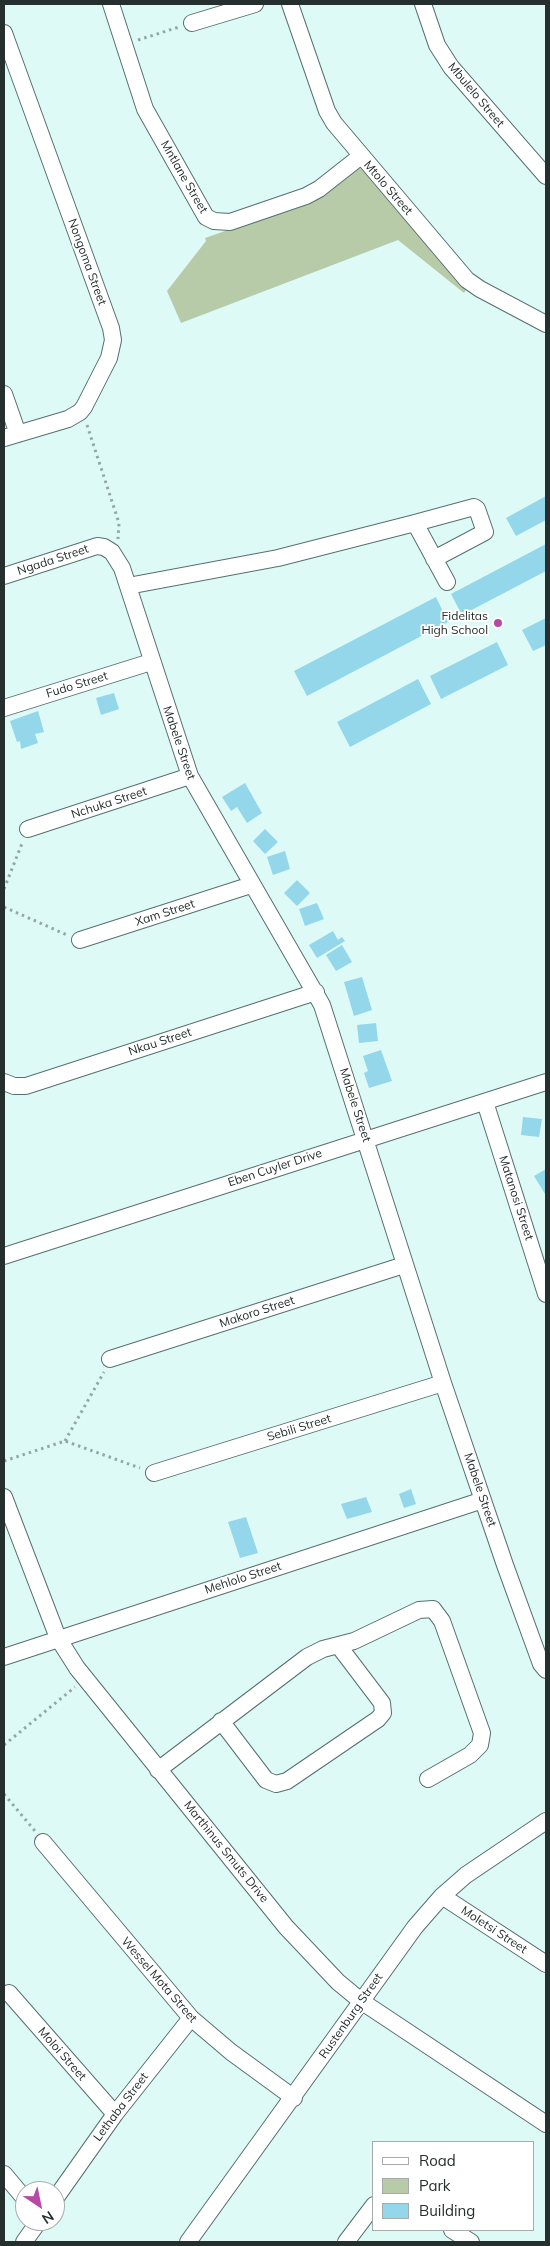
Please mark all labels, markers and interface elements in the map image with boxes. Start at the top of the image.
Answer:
street label: Mbulelo Street [445,60,507,130]
street label: Mntlane Street [157,138,211,216]
street label: Mtolo Street [360,158,416,218]
street label: Nongoma Street [65,217,109,307]
street label: Ngada Street [16,542,90,578]
place label: Fidelitas High School [422,609,488,637]
marker: Fidelitas High School [492,617,504,629]
street label: Fudo Street [44,669,110,701]
street label: Mabele Street [160,704,198,782]
street label: Nchuka Street [69,784,149,822]
street label: Xam Street [133,897,197,929]
street label: Nkau Street [127,1025,193,1059]
street label: Mabele Street [336,1066,374,1144]
street label: Eben Cuyler Drive [226,1146,324,1190]
street label: Matanosi Street [496,1154,536,1242]
street label: Makoro Street [218,1293,296,1331]
street label: Sebili Street [265,1411,333,1445]
street label: Mabele Street [461,1451,499,1529]
street label: Mehlolo Street [203,1559,283,1597]
street label: Marthinus Smuts Drive [181,1798,271,1906]
street label: Moletsi Street [458,1903,530,1957]
street label: Wessel Mota Street [118,1934,200,2026]
street label: Rustenburg Street [316,1971,386,2061]
street label: Moloi Street [35,2024,89,2084]
street label: Lethaba Street [91,2070,151,2144]
legend [372,2141,535,2231]
text: Road [419,2151,456,2170]
text: Park [419,2176,451,2195]
north arrow [15,2181,65,2231]
text: Building [419,2201,475,2220]
text: N [38,2207,57,2228]

